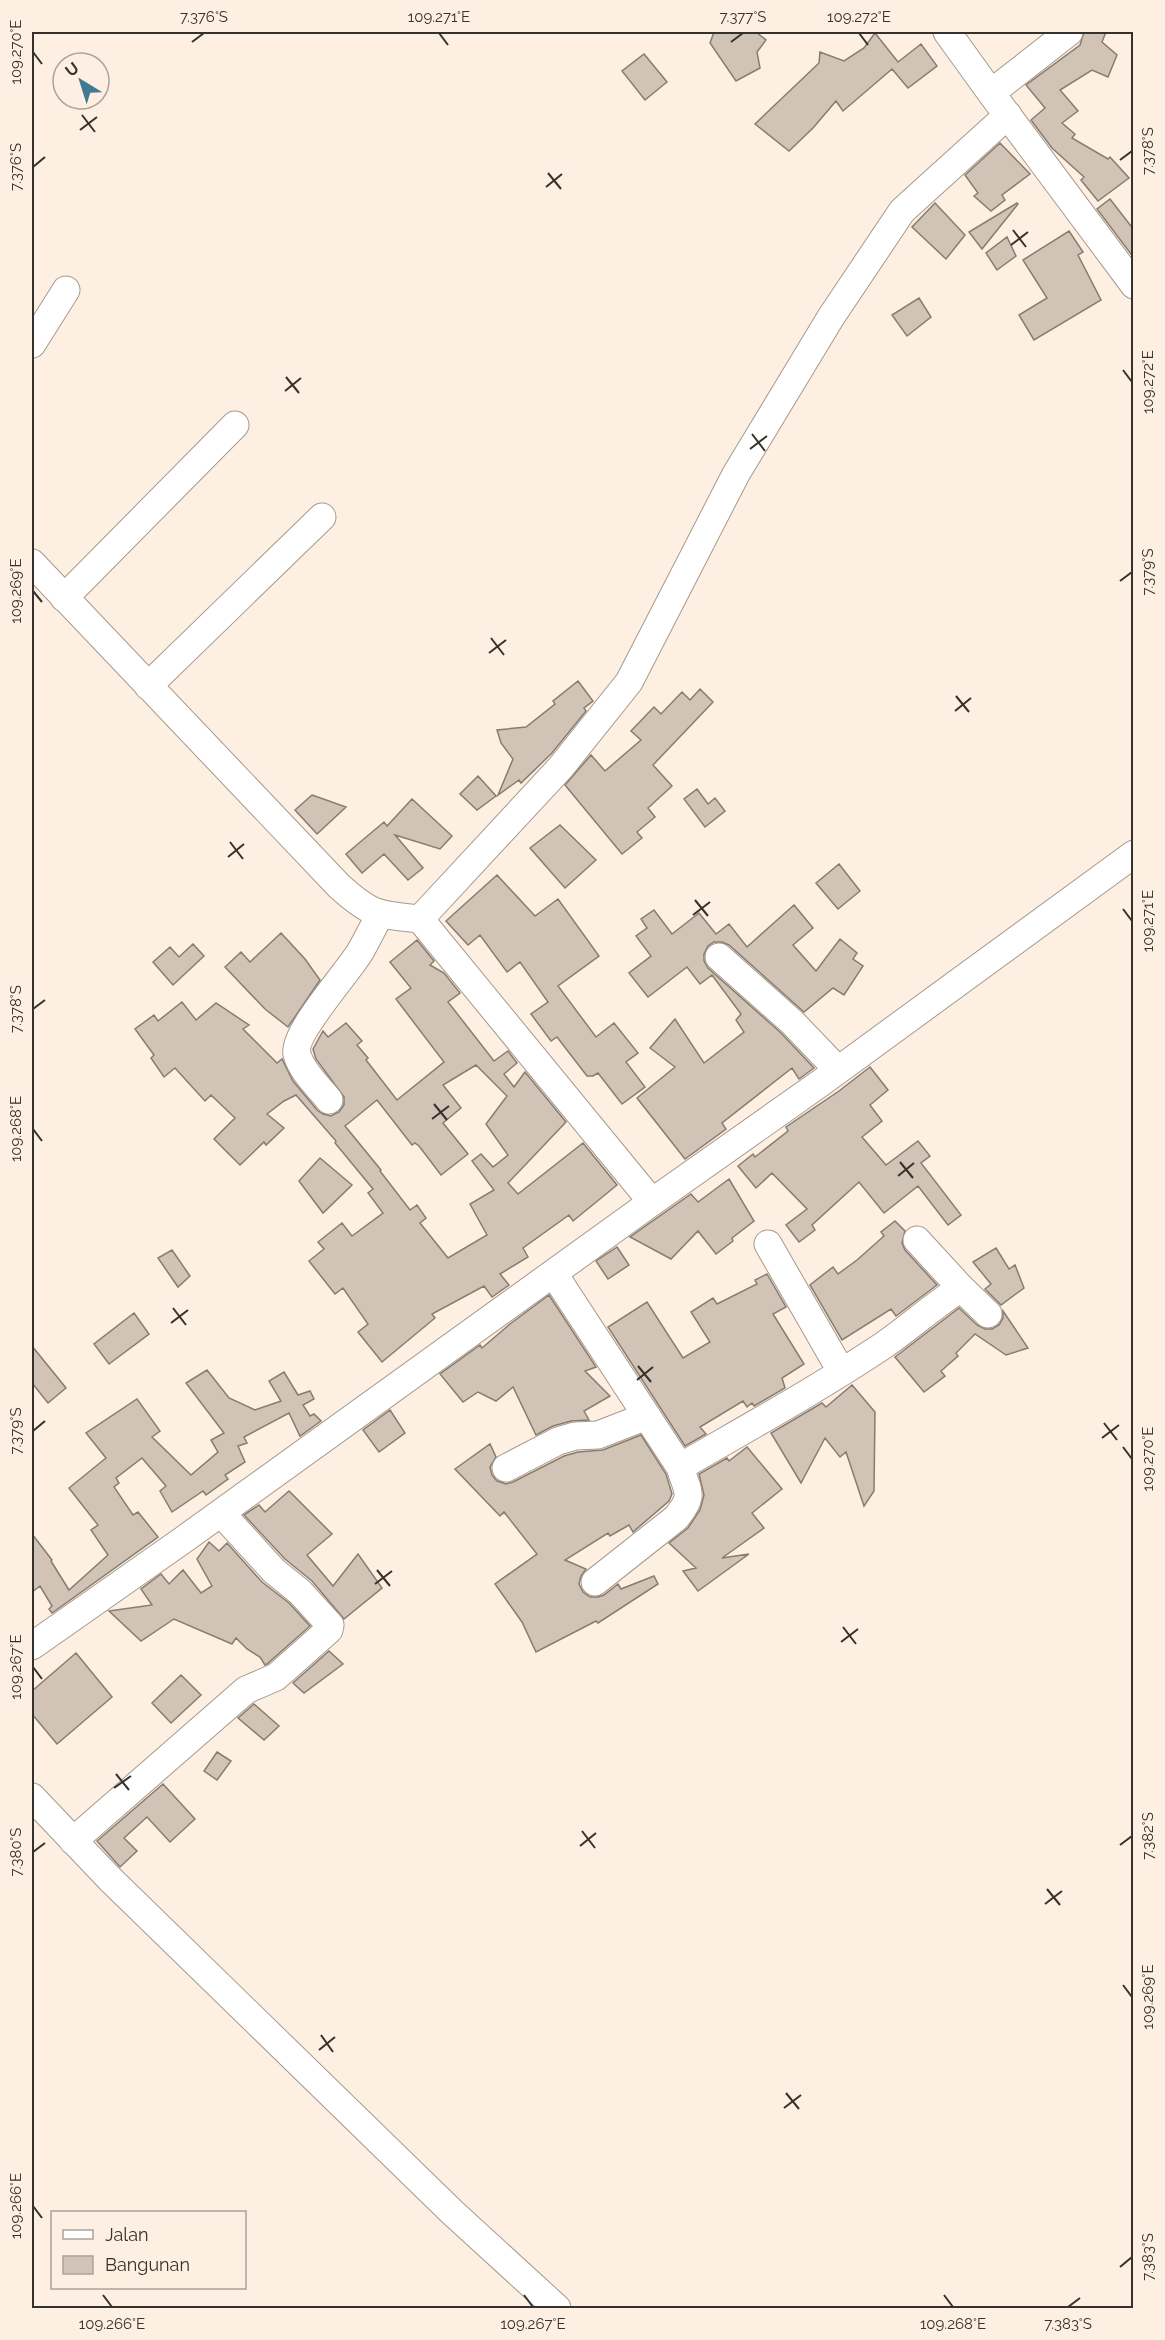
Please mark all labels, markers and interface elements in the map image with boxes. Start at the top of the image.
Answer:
text: 7.376°S [180,8,228,26]
text: 109.271°E [408,8,470,26]
text: 7.377°S [720,8,766,26]
text: 109.272°E [827,8,891,26]
text: 109.270°E [7,19,25,85]
north arrow [51,51,111,111]
text: U [61,58,83,81]
text: 7.378°S [1139,127,1157,175]
text: 7.376°S [7,143,25,191]
text: 109.272°E [1139,350,1157,414]
text: 7.379°S [1139,548,1157,596]
text: 109.269°E [7,558,25,624]
text: 109.271°E [1139,890,1157,952]
text: 7.378°S [7,985,25,1033]
text: 109.268°E [7,1096,25,1162]
text: 7.379°S [7,1407,25,1455]
text: 109.270°E [1139,1426,1157,1492]
text: 109.267°E [7,1634,25,1700]
text: 7.382°S [1139,1812,1157,1860]
text: 7.380°S [7,1828,25,1876]
text: 109.269°E [1139,1964,1157,2030]
text: 109.266°E [7,2173,25,2239]
legend [51,2211,246,2289]
text: Jalan [105,2224,149,2245]
text: 7.383°S [1139,2233,1157,2281]
text: Bangunan [105,2254,190,2275]
text: 109.266°E [79,2315,145,2333]
text: 109.267°E [500,2315,566,2333]
text: 109.268°E [920,2315,986,2333]
text: 7.383°S [1044,2315,1092,2333]

